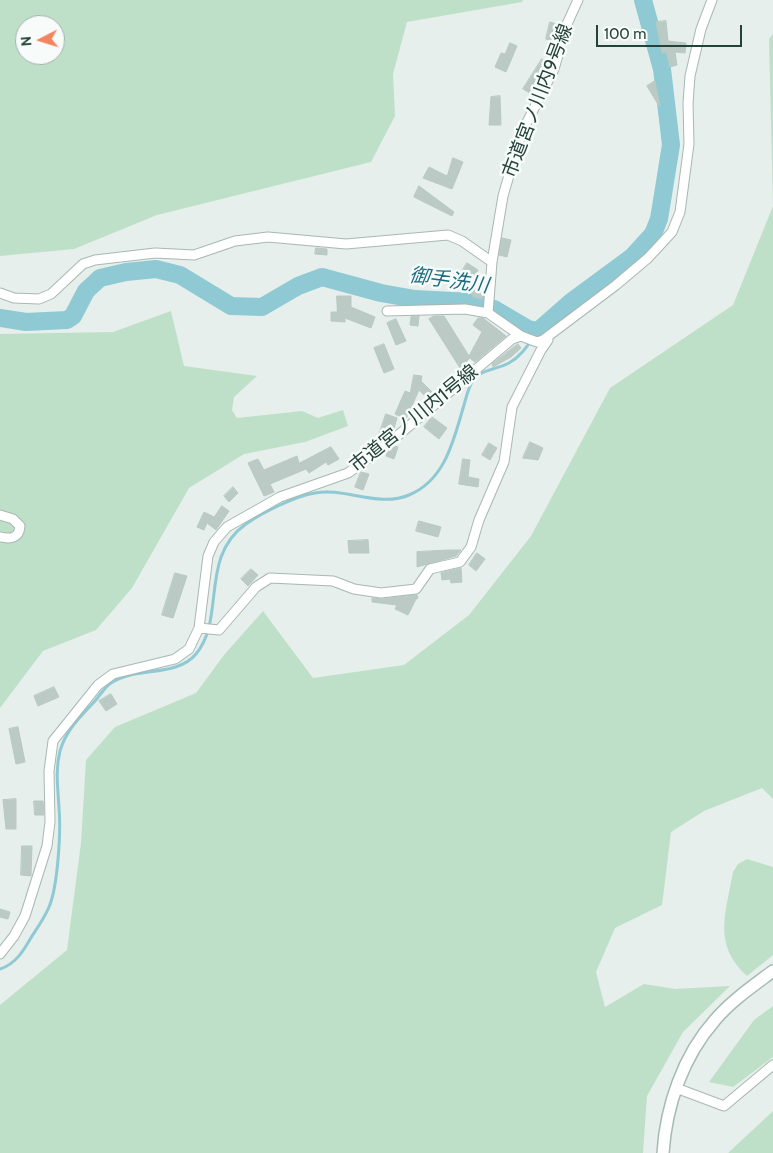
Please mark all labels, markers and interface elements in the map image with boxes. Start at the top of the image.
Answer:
north arrow [15,15,65,65]
scale bar [598,15,744,47]
street label: 市道宮ノ川内9号線 [498,21,578,181]
text: 100 m [604,25,646,43]
text: N [17,36,35,47]
water label: 御手洗川 [408,264,490,298]
street label: 市道宮ノ川内1号線 [345,360,483,478]

